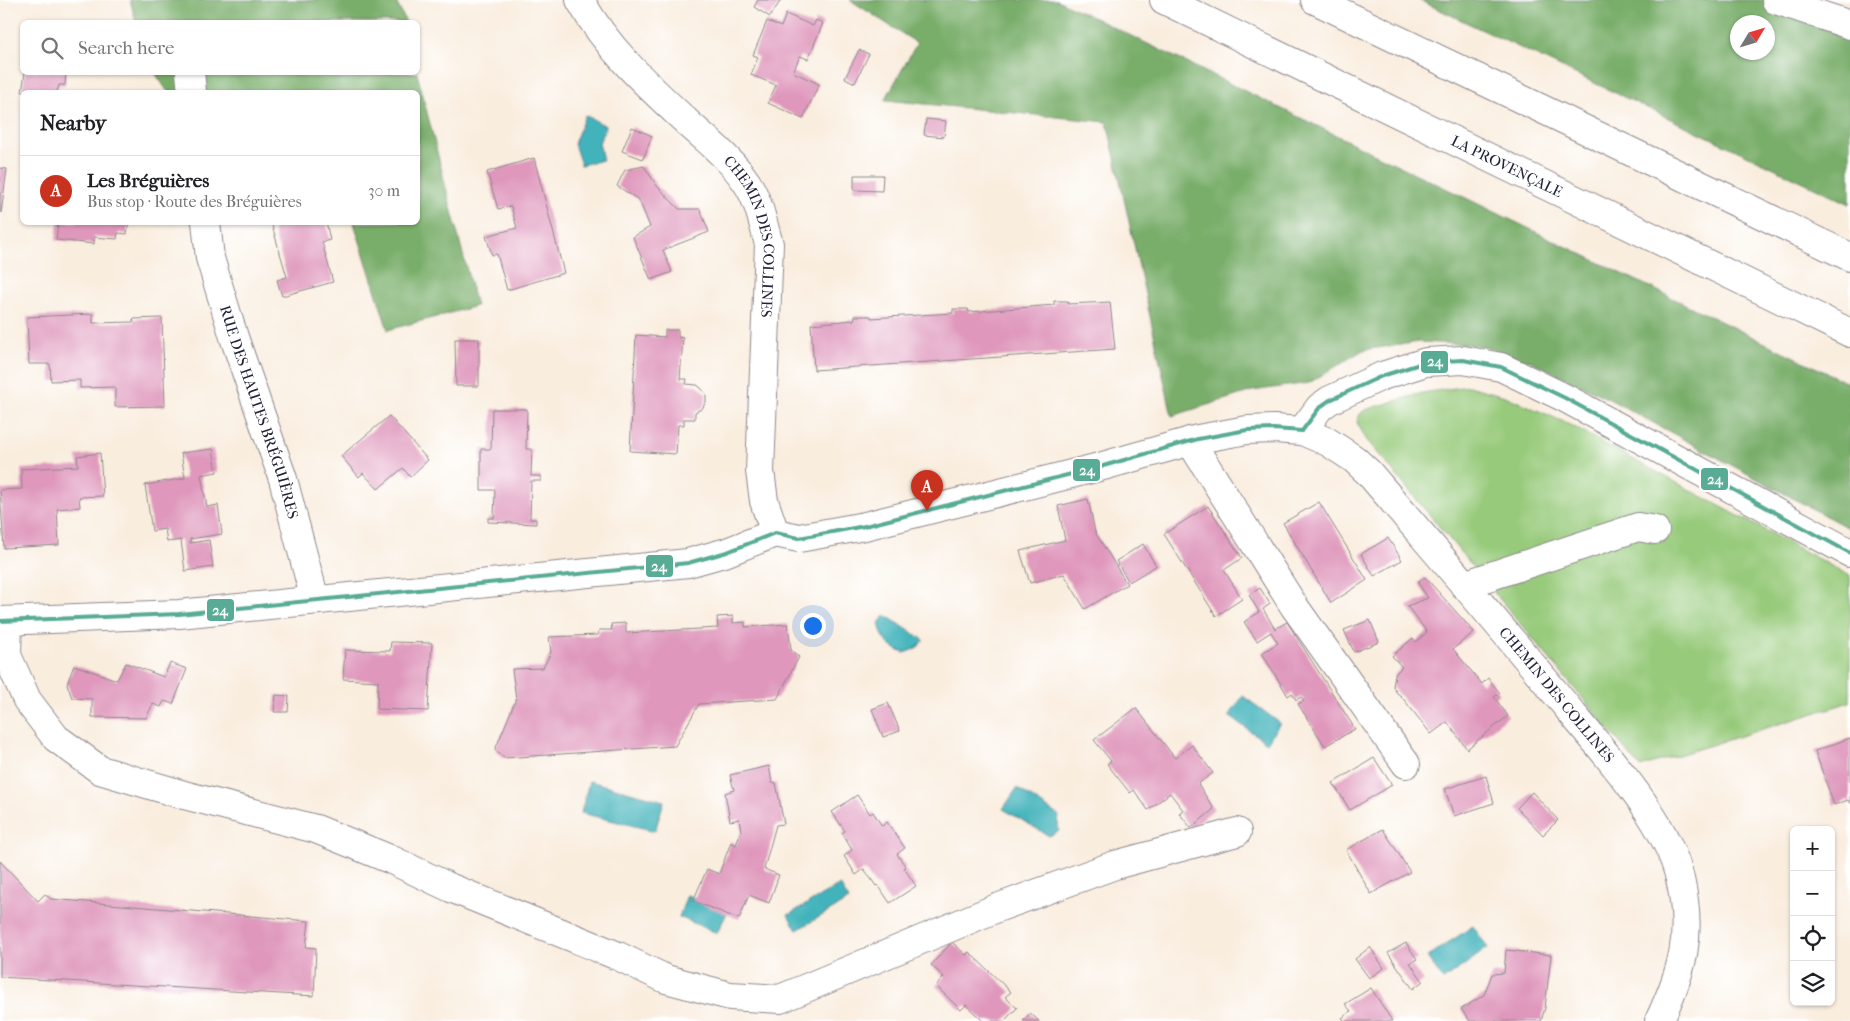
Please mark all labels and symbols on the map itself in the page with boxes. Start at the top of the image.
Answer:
north arrow [1730,15,1775,60]
street label: LA PROVENÇALE [1448,132,1565,201]
street label: CHEMIN DES COLLINES [720,152,778,318]
street label: RUE DES HAUTES BRÉGUIÈRES [216,303,302,521]
line badge: 24 [1420,350,1449,374]
text: 24 [1427,353,1443,370]
line badge: 24 [1072,458,1101,482]
text: 24 [1079,462,1095,479]
line badge: 24 [1700,467,1729,491]
pin: A [911,470,943,511]
text: 24 [1707,471,1723,488]
line badge: 24 [645,554,674,578]
text: 24 [651,558,667,575]
line badge: 24 [206,598,235,622]
text: 24 [212,602,228,619]
your location [800,613,826,639]
street label: CHEMIN DES COLLINES [1495,623,1618,766]

